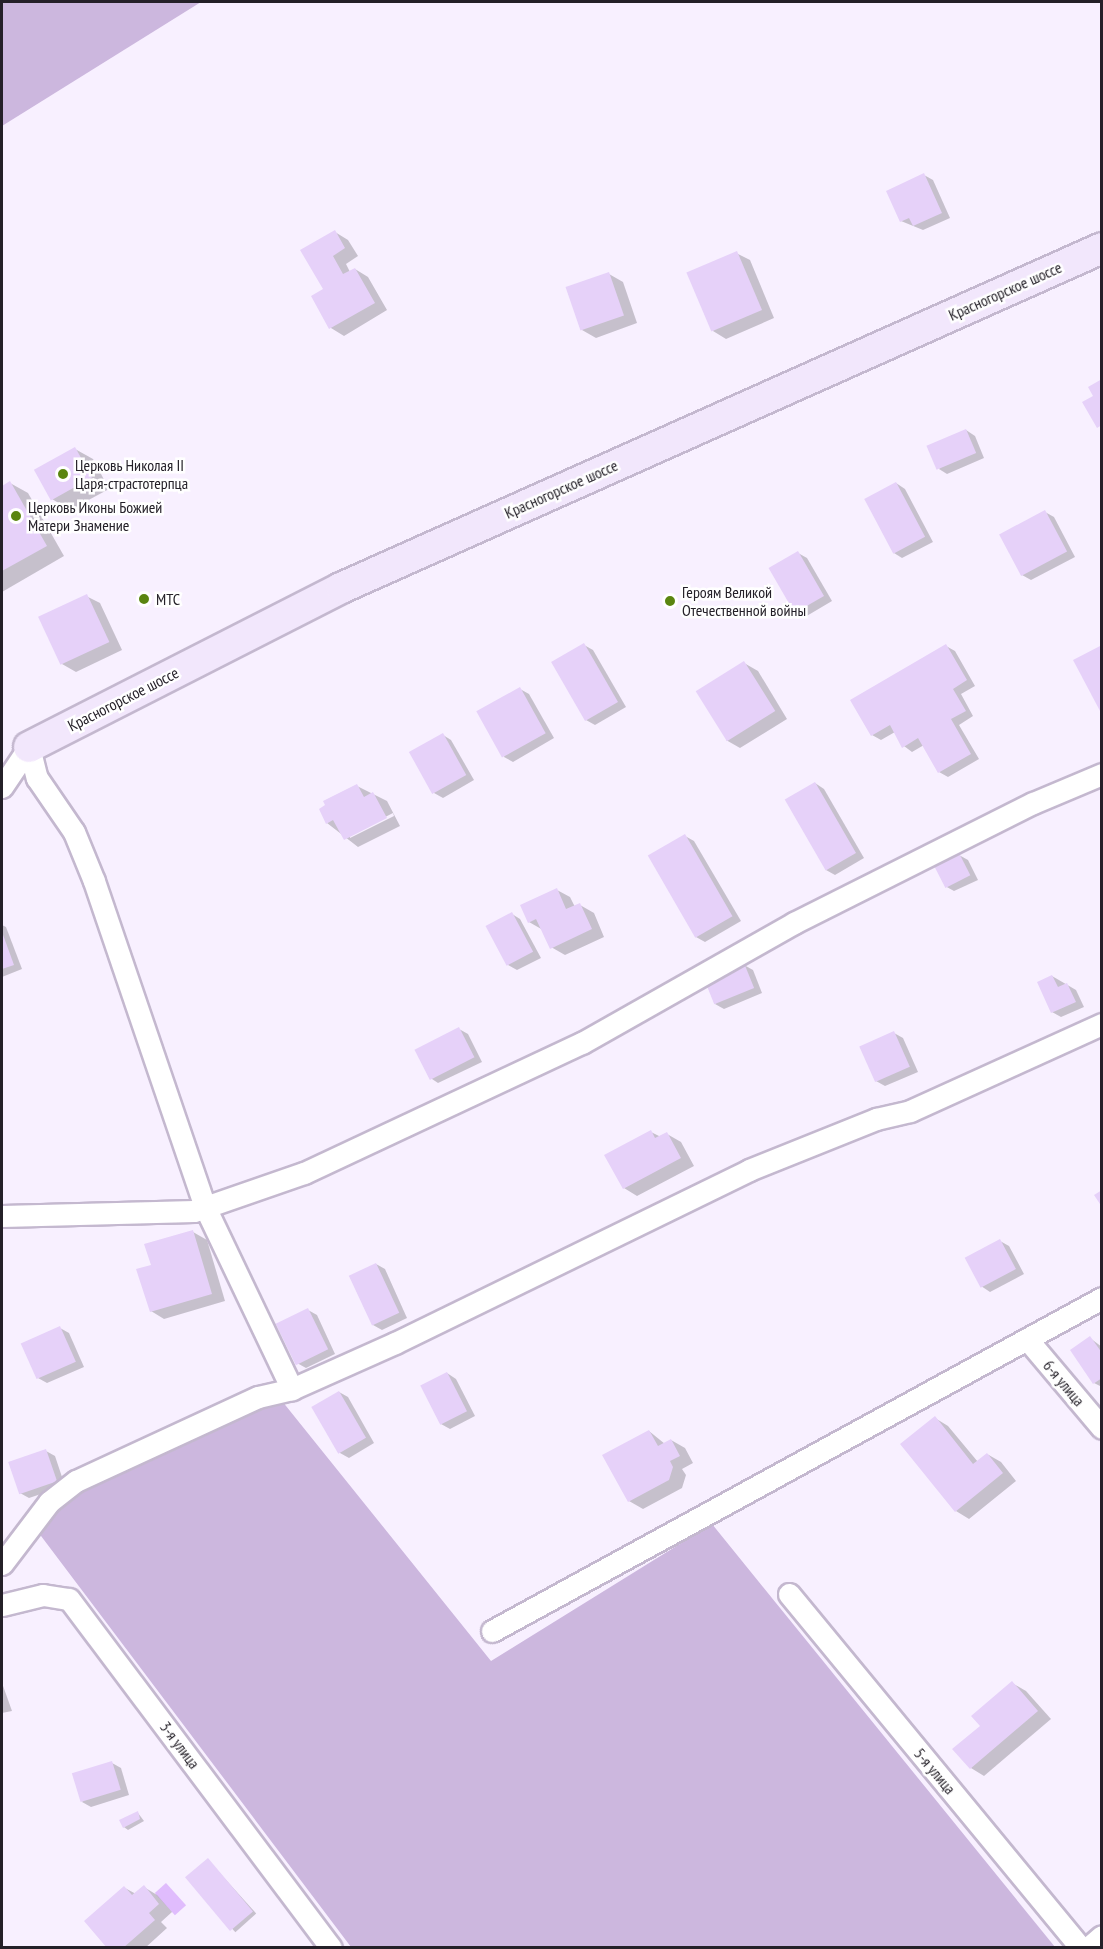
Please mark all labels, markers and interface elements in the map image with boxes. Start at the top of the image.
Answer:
street label: Красногорское шоссе [945,257,1065,325]
place label: Церковь Николая II Царя-страстотерпца [75,455,188,493]
street label: Красногорское шоссе [501,455,621,523]
marker: Церковь Николая II Царя-страстотерпца [56,467,70,481]
place label: Церковь Иконы Божией Матери Знамение [28,497,163,535]
marker: Церковь Иконы Божией Матери Знамение [9,509,23,523]
place label: Героям Великой Отечественной войны [682,582,806,620]
place label: МТС [156,589,180,609]
marker: МТС [137,592,151,606]
marker: Героям Великой Отечественной войны [663,594,677,608]
street label: Красногорское шоссе [64,663,182,735]
street label: 6-я улица [1039,1356,1089,1410]
street label: 3-я улица [156,1718,204,1772]
street label: 5-я улица [910,1744,960,1798]

